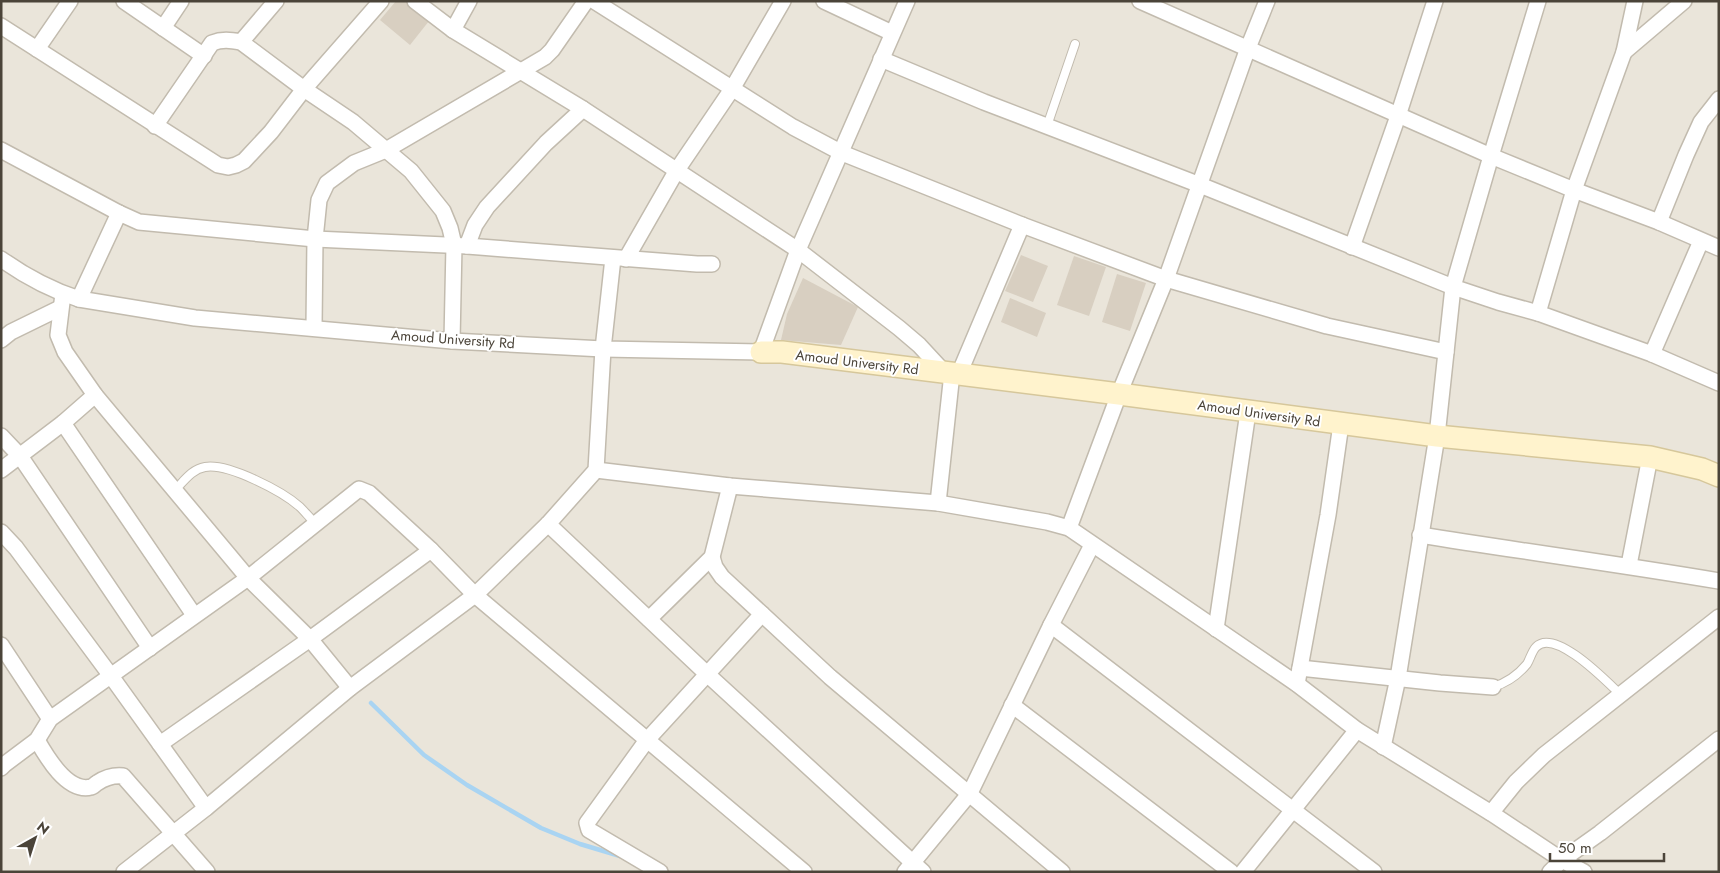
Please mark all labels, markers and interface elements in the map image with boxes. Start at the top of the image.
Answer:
street label: Amoud University Rd [391,325,515,353]
street label: Amoud University Rd [794,345,920,379]
street label: Amoud University Rd [1196,394,1322,432]
north arrow [10,813,60,863]
text: N [33,817,54,839]
scale bar [1550,830,1664,862]
text: 50 m [1558,837,1592,859]

